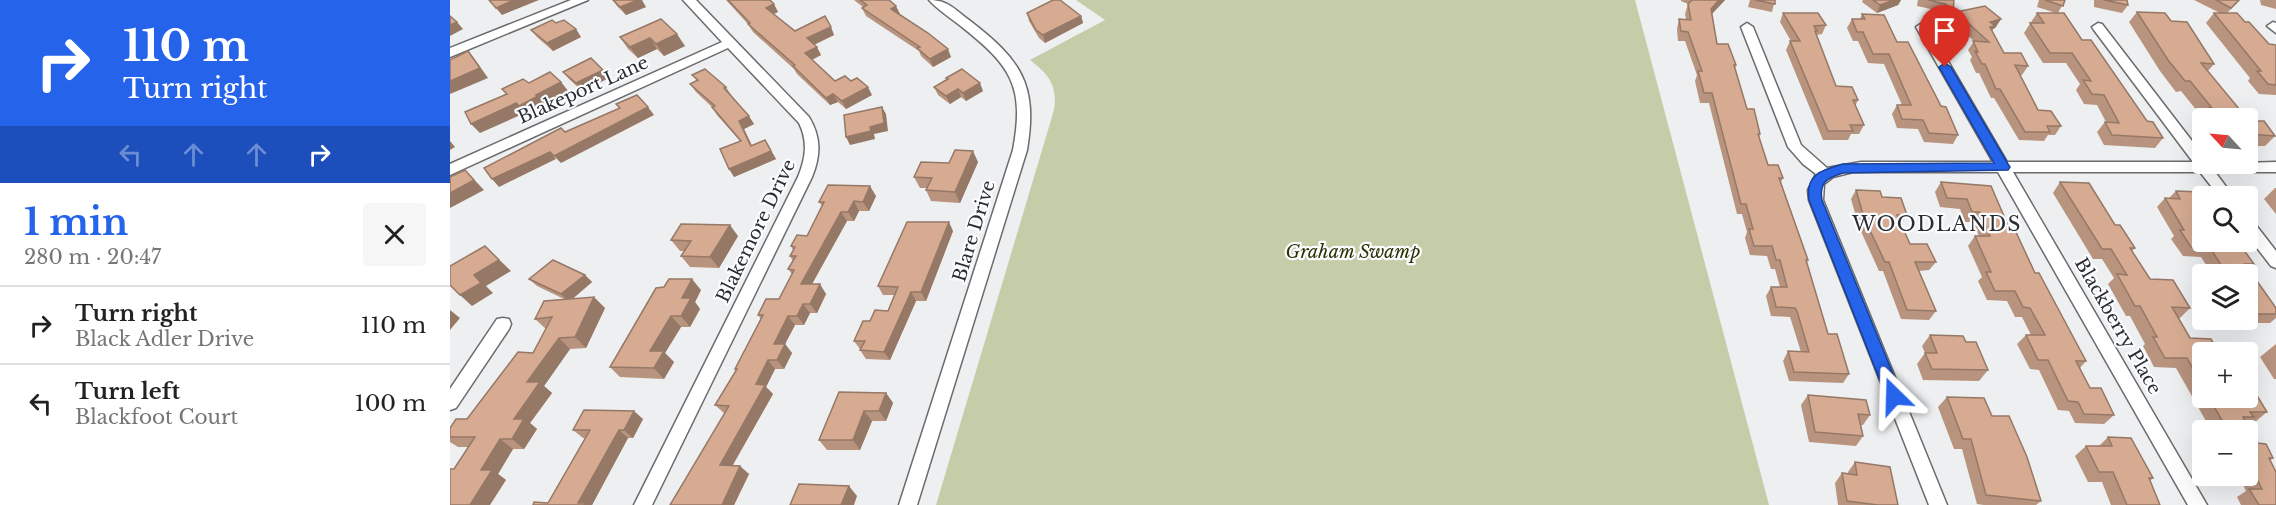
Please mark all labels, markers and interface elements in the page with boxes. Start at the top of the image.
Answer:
pin [1919,5,1970,67]
icon: arrive [1928,14,1961,47]
text: 110 m [123,20,249,72]
icon: right [24,24,102,102]
street label: Blakeport Lane [514,51,652,129]
text: Turn right [123,72,267,105]
north arrow [2192,108,2258,174]
map controls [2192,108,2258,486]
icon: left [114,138,147,171]
icon: ahead [177,138,210,171]
icon: ahead [240,138,273,171]
icon: right [303,138,336,171]
street label: Blakemore Drive [712,156,800,306]
street label: Blare Drive [948,178,1000,284]
button: search [2192,186,2258,252]
text: 1 min [24,200,128,245]
button: close [363,203,426,266]
district label: WOODLANDS [1851,212,2022,236]
park label: Graham Swamp [1286,241,1420,263]
text: 280 m · 20:47 [24,245,161,269]
street label: Blackberry Place [2070,254,2166,398]
button: layers [2192,264,2258,330]
text: Turn right [75,300,197,327]
icon: right [24,309,57,342]
text: 110 m [361,312,426,339]
text: Black Adler Drive [75,327,254,351]
button: + [2192,342,2258,408]
position arrow [1862,364,1926,428]
text: Turn left [75,378,180,405]
icon: left [24,387,57,420]
text: 100 m [355,390,426,417]
text: Blackfoot Court [75,405,238,429]
button: − [2192,420,2258,486]

